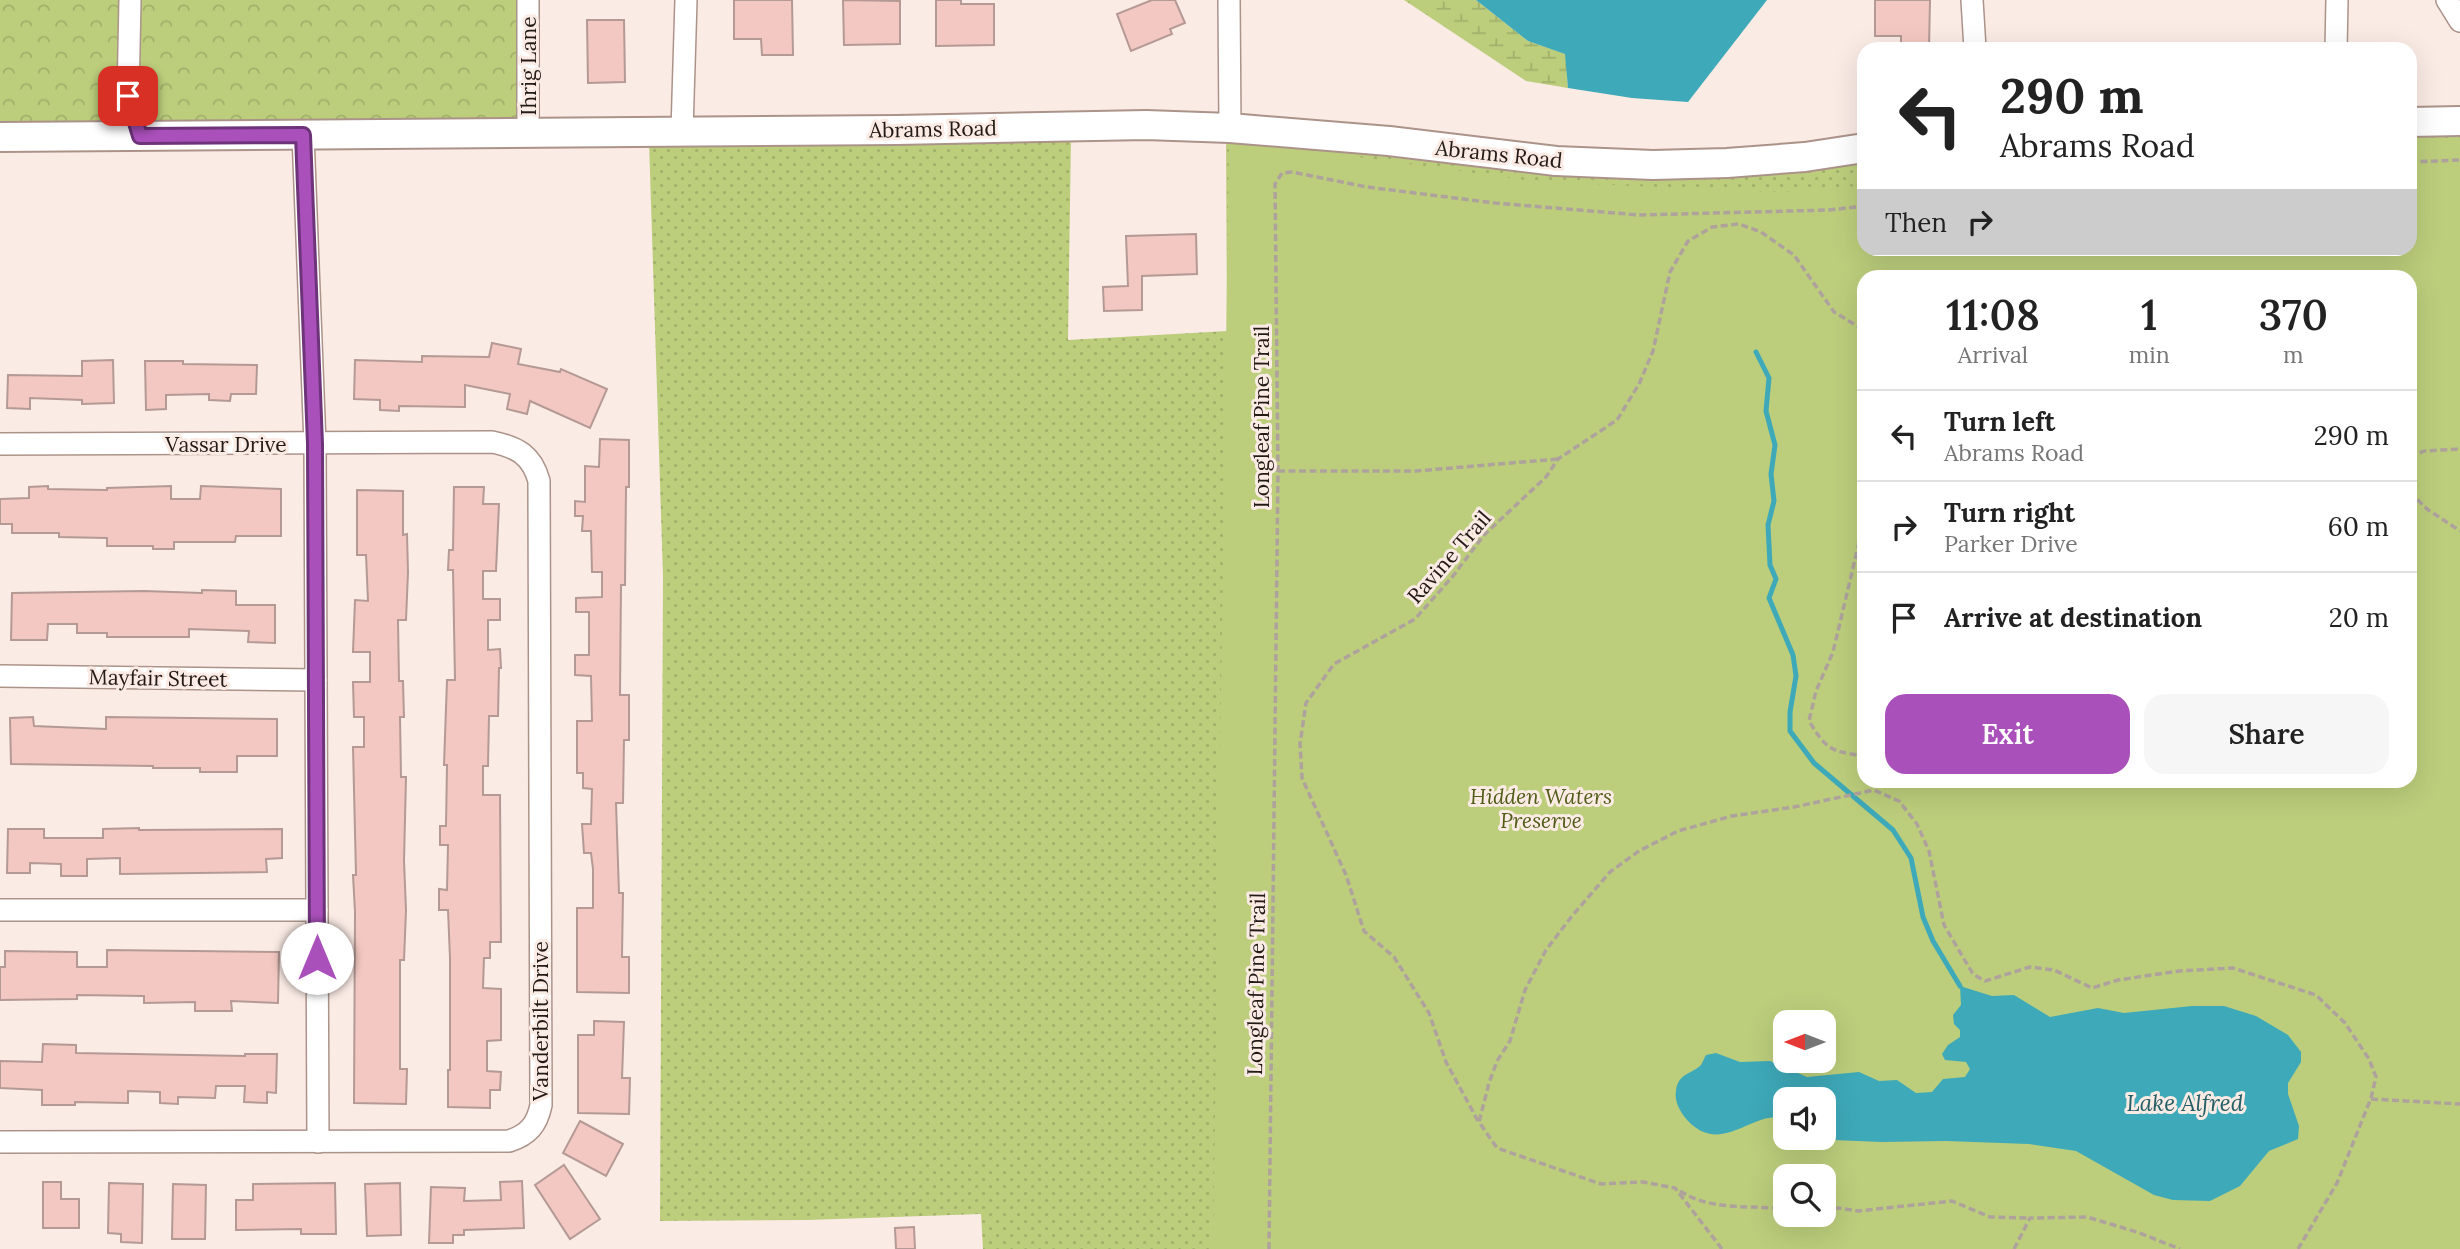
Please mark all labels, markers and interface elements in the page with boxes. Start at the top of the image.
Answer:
street label: Ihrig Lane [515,16,542,116]
text: 290 m [2000,64,2143,126]
pin [98,66,158,126]
icon: left [1885,70,1976,161]
icon: arrive [109,77,147,115]
street label: Abrams Road [868,114,997,144]
text: Abrams Road [2000,125,2195,166]
street label: Abrams Road [1433,134,1564,174]
icon: right [1961,203,1999,241]
text: Then [1885,206,1947,239]
text: 11:08 [1946,288,2040,342]
text: 1 [2141,288,2158,342]
text: 370 [2259,288,2328,342]
street label: Longleaf Pine Trail [1248,326,1275,508]
text: Arrival [1958,340,2028,369]
text: min [2129,340,2170,369]
text: m [2283,340,2304,369]
text: Turn left [1944,405,2055,438]
icon: left [1885,417,1923,455]
text: 290 m [2314,419,2389,452]
street label: Vassar Drive [164,431,287,458]
text: Abrams Road [1944,438,2084,467]
text: Turn right [1944,496,2075,529]
street label: Ravine Trail [1401,505,1497,609]
icon: right [1885,508,1923,546]
text: 60 m [2328,510,2389,543]
text: Parker Drive [1944,529,2078,558]
icon: arrive [1885,599,1923,637]
text: Arrive at destination [1944,601,2202,634]
text: 20 m [2329,601,2389,634]
street label: Mayfair Street [88,663,229,693]
button: Exit [1885,694,2130,774]
button: Share [2144,694,2389,774]
park label: Hidden Waters Preserve [1470,783,1612,834]
street label: Longleaf Pine Trail [1241,892,1271,1076]
position arrow [280,921,354,995]
street label: Vanderbilt Drive [527,941,554,1102]
north arrow [1773,1010,1836,1073]
map controls [1773,1010,1836,1227]
button: sound [1773,1087,1836,1150]
water label: Lake Alfred [2126,1088,2244,1117]
button: search [1773,1164,1836,1227]

